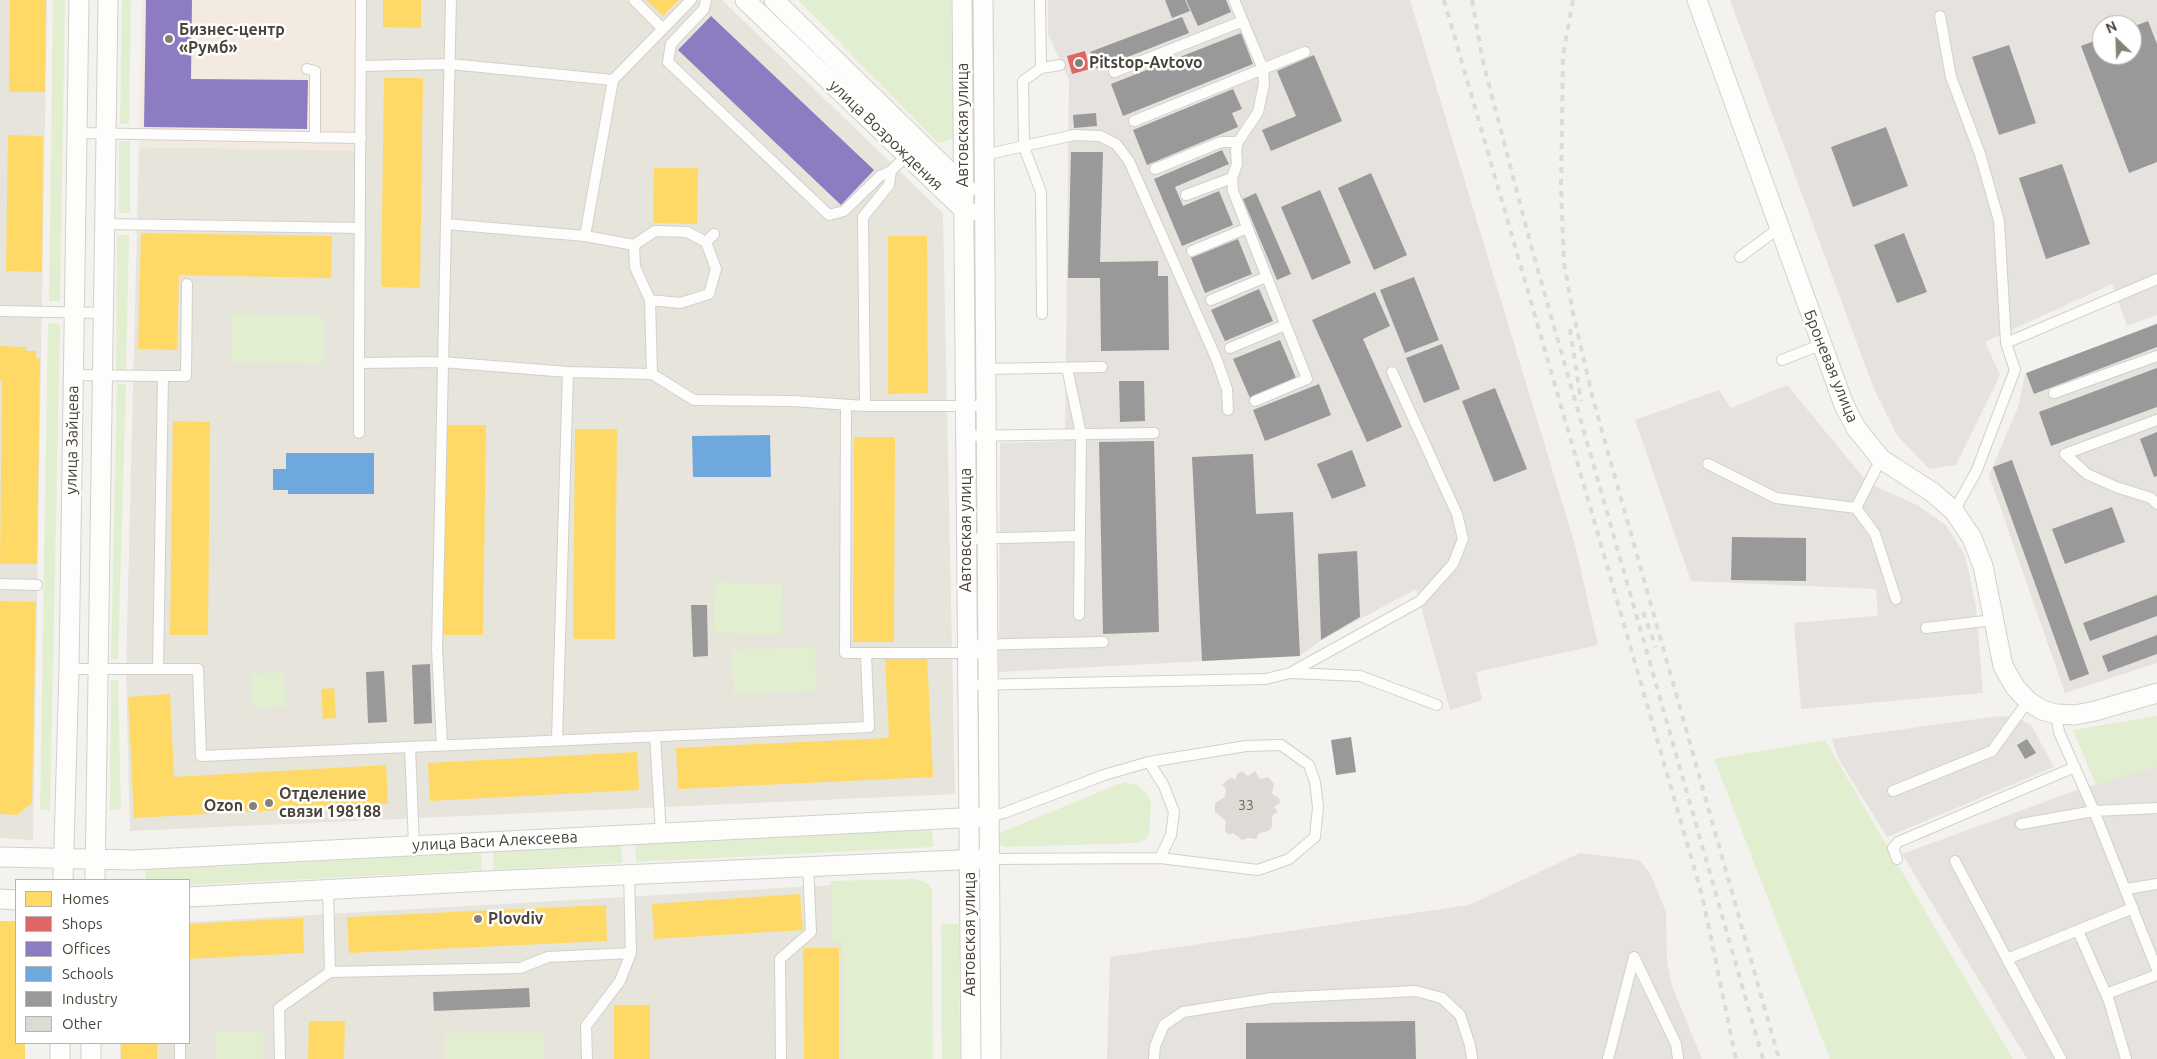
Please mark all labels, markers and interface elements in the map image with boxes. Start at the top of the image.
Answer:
north arrow [2092,15,2142,65]
text: N [2103,18,2119,37]
place label: Бизнес-центр «Румб» [179,20,285,58]
marker: Бизнес-центр «Румб» [163,33,175,45]
place label: Pitstop-Avtovo [1089,53,1203,73]
marker: Pitstop-Avtovo [1073,57,1085,69]
street label: Автовская улица [953,63,973,187]
street label: улица Возрождения [825,76,947,194]
street label: Броневая улица [1800,307,1862,425]
street label: улица Зайцева [61,385,83,495]
street label: Автовская улица [956,468,976,592]
place label: Отделение связи 198188 [279,784,381,822]
place label: Ozon [204,796,243,816]
marker: Отделение связи 198188 [263,797,275,809]
house number: 33 [1238,797,1254,813]
marker: Ozon [247,800,259,812]
street label: улица Васи Алексеева [412,827,578,855]
street label: Автовская улица [960,872,980,996]
legend [15,879,190,1044]
text: Homes [62,890,109,907]
place label: Plovdiv [488,909,543,929]
marker: Plovdiv [472,913,484,925]
text: Shops [62,915,103,932]
text: Offices [62,940,110,957]
text: Schools [62,965,113,982]
text: Industry [62,990,117,1007]
text: Other [62,1015,102,1032]

